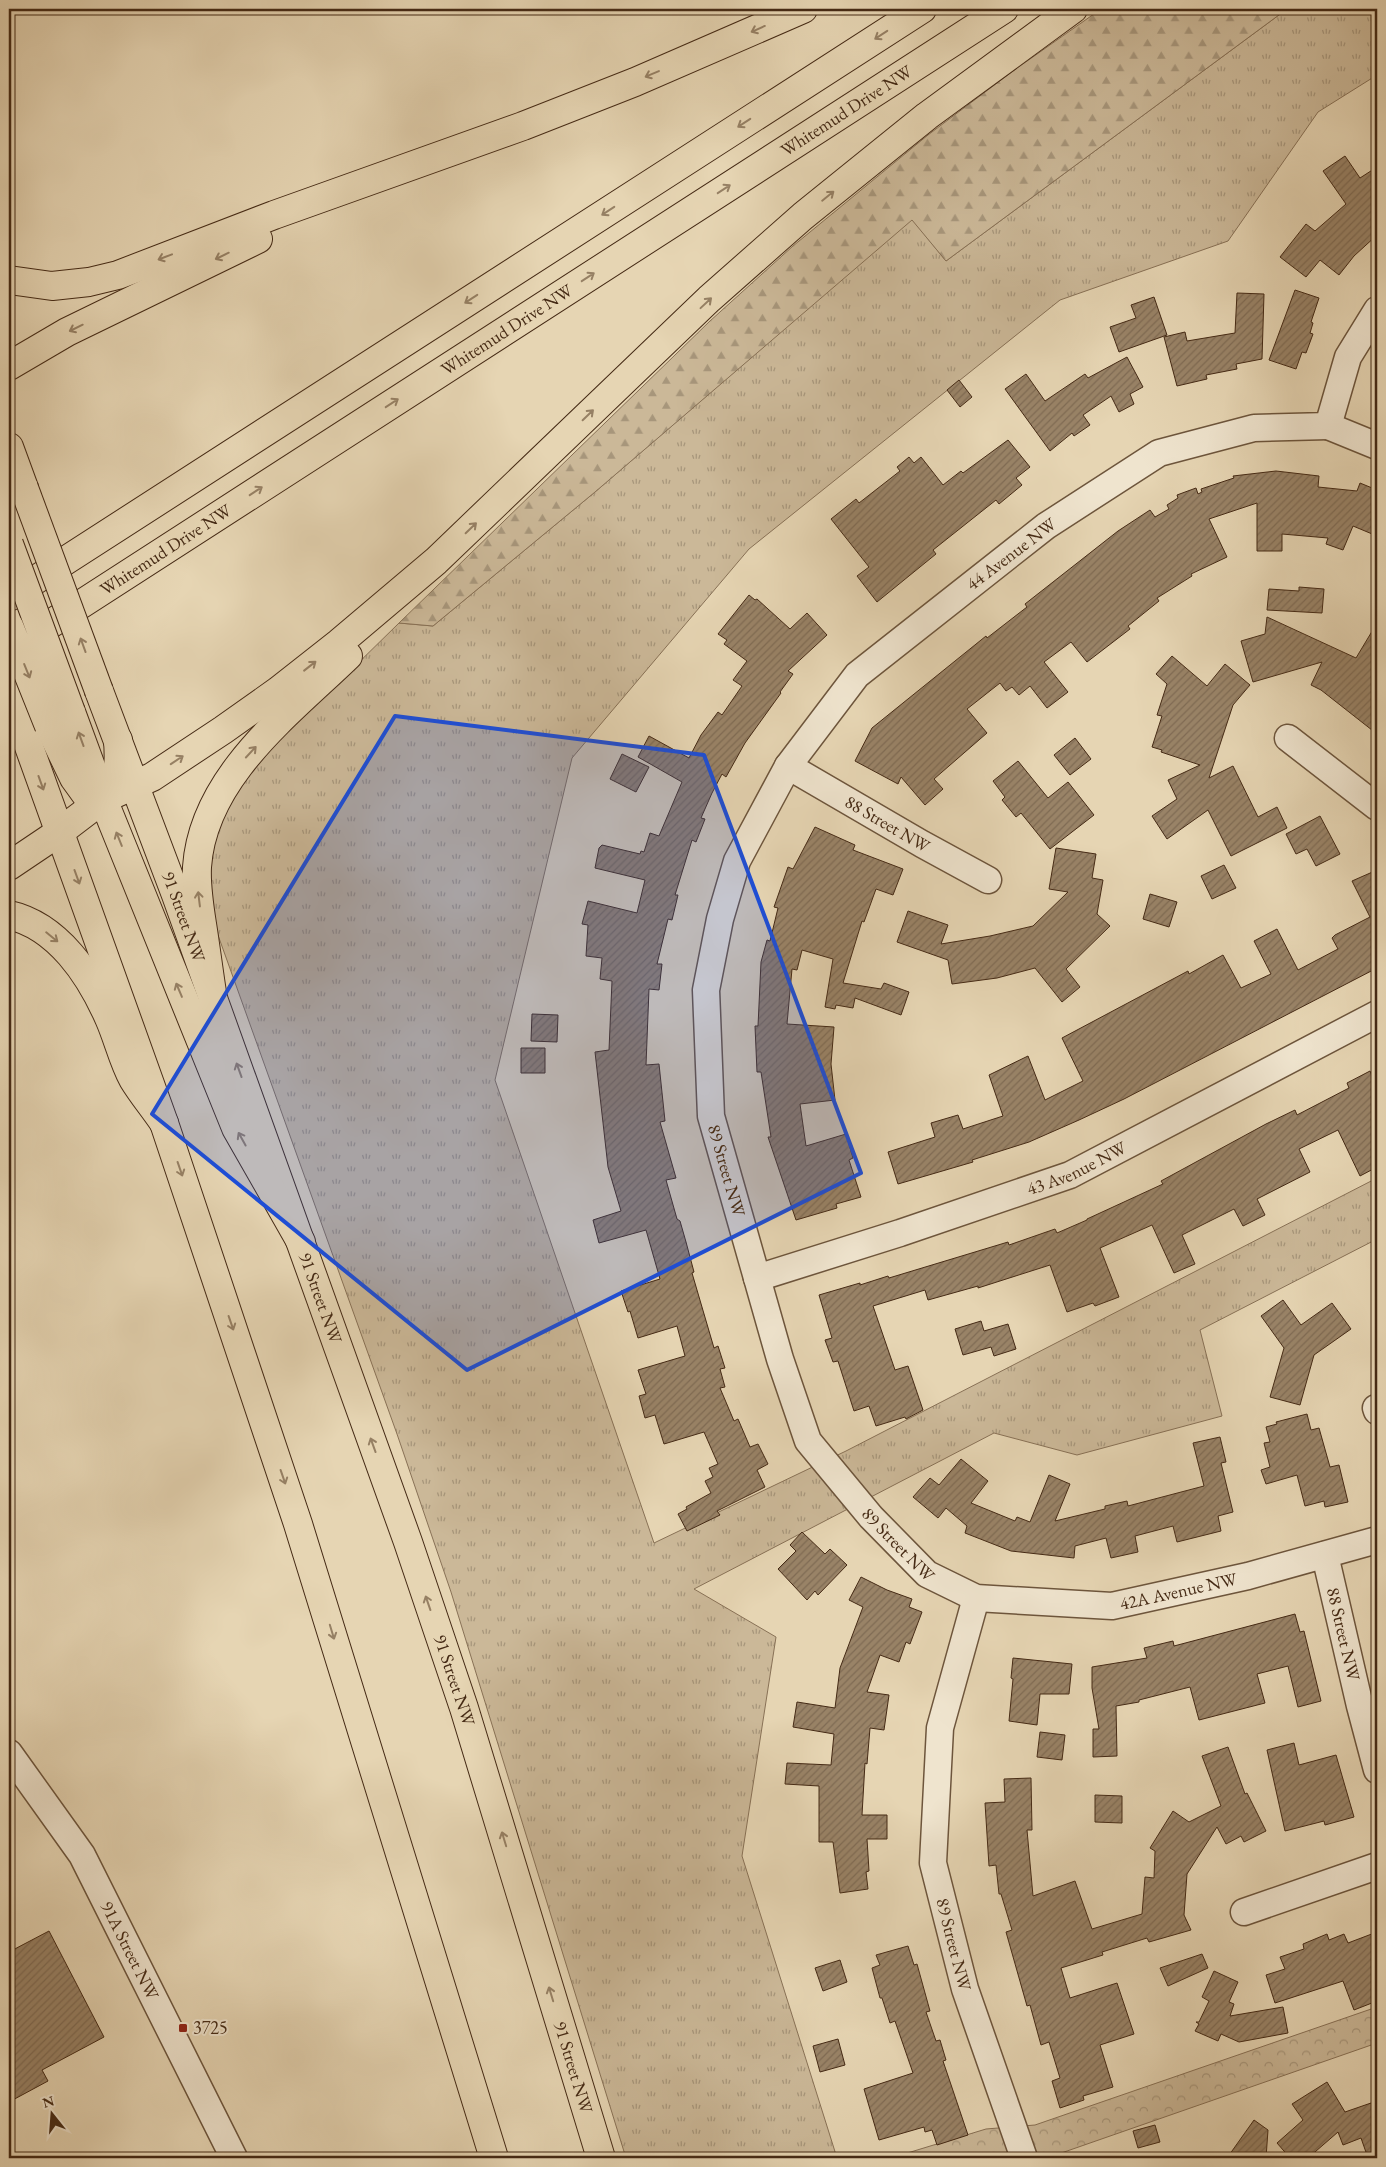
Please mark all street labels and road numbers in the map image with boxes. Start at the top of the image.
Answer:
street label: Whitemud Drive NW [776,59,916,161]
street label: Whitemud Drive NW [436,278,577,380]
street label: Whitemud Drive NW [95,498,236,600]
street label: 44 Avenue NW [961,512,1061,595]
street label: 88 Street NW [841,790,935,857]
street label: 91 Street NW [157,868,211,965]
street label: 89 Street NW [703,1121,751,1219]
street label: 43 Avenue NW [1024,1135,1130,1200]
street label: 91 Street NW [294,1249,348,1347]
street label: 89 Street NW [857,1503,940,1586]
street label: 42A Avenue NW [1117,1567,1239,1615]
street label: 88 Street NW [1322,1585,1366,1683]
street label: 91 Street NW [429,1631,481,1729]
street label: 89 Street NW [931,1895,977,1993]
street label: 91A Street NW [96,1897,165,2004]
street label: 91 Street NW [549,2018,599,2116]

